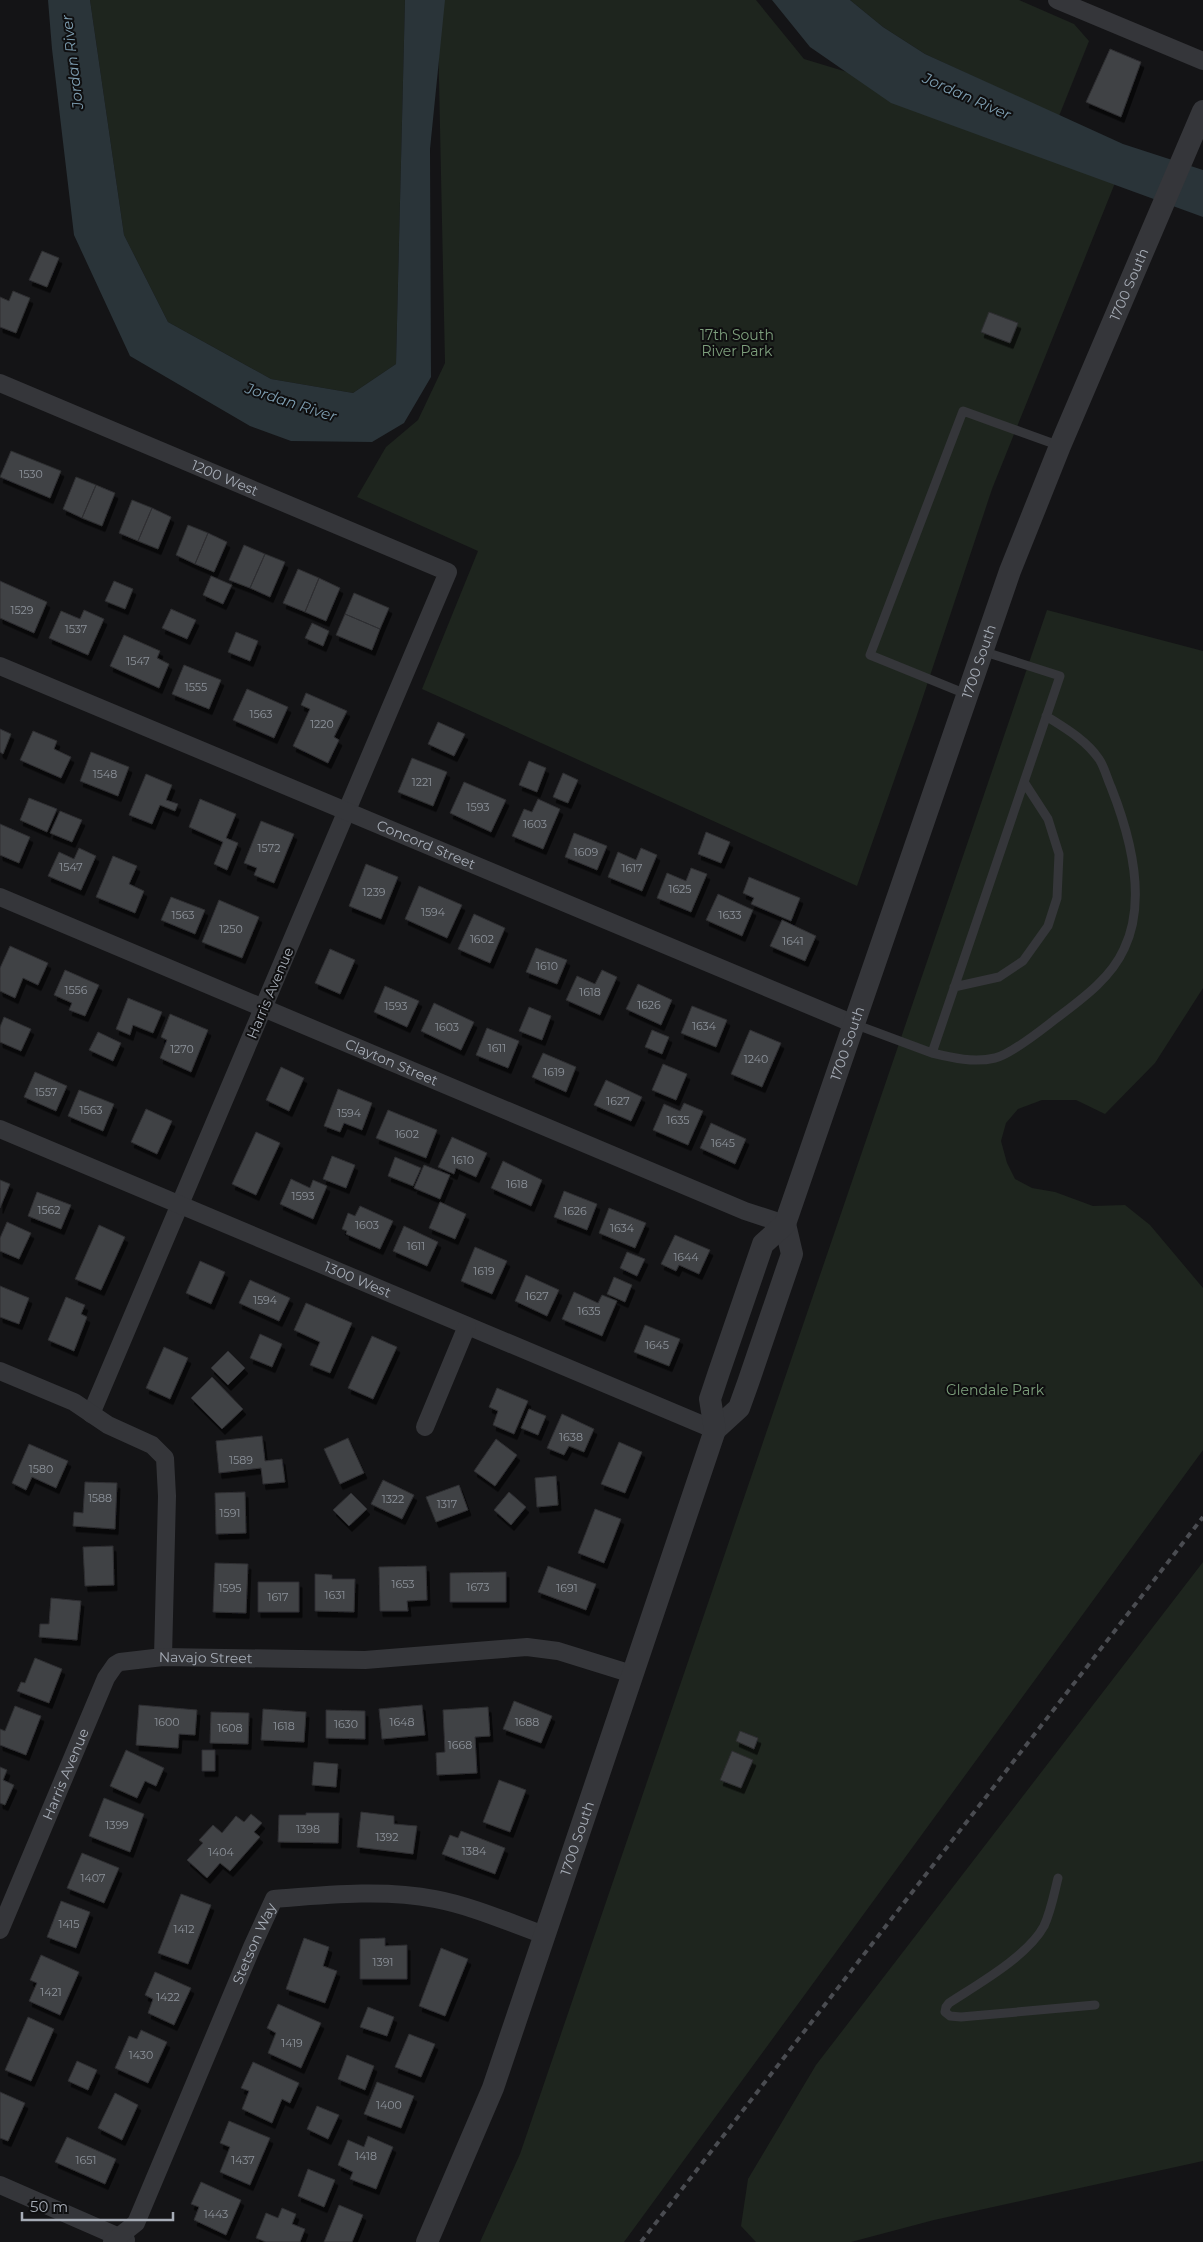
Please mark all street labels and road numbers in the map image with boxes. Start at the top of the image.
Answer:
street label: 1700 South [1106,245,1152,323]
street label: 1200 West [189,456,261,500]
street label: 1700 South [958,622,1000,701]
street label: Concord Street [374,816,478,873]
street label: Harris Avenue [243,944,297,1042]
street label: 1700 South [826,1004,868,1083]
street label: Clayton Street [342,1035,441,1090]
street label: 1300 West [321,1257,394,1302]
street label: Navajo Street [159,1648,253,1667]
street label: Harris Avenue [38,1726,93,1823]
street label: 1700 South [556,1799,598,1878]
street label: Stetson Way [228,1900,280,1987]

